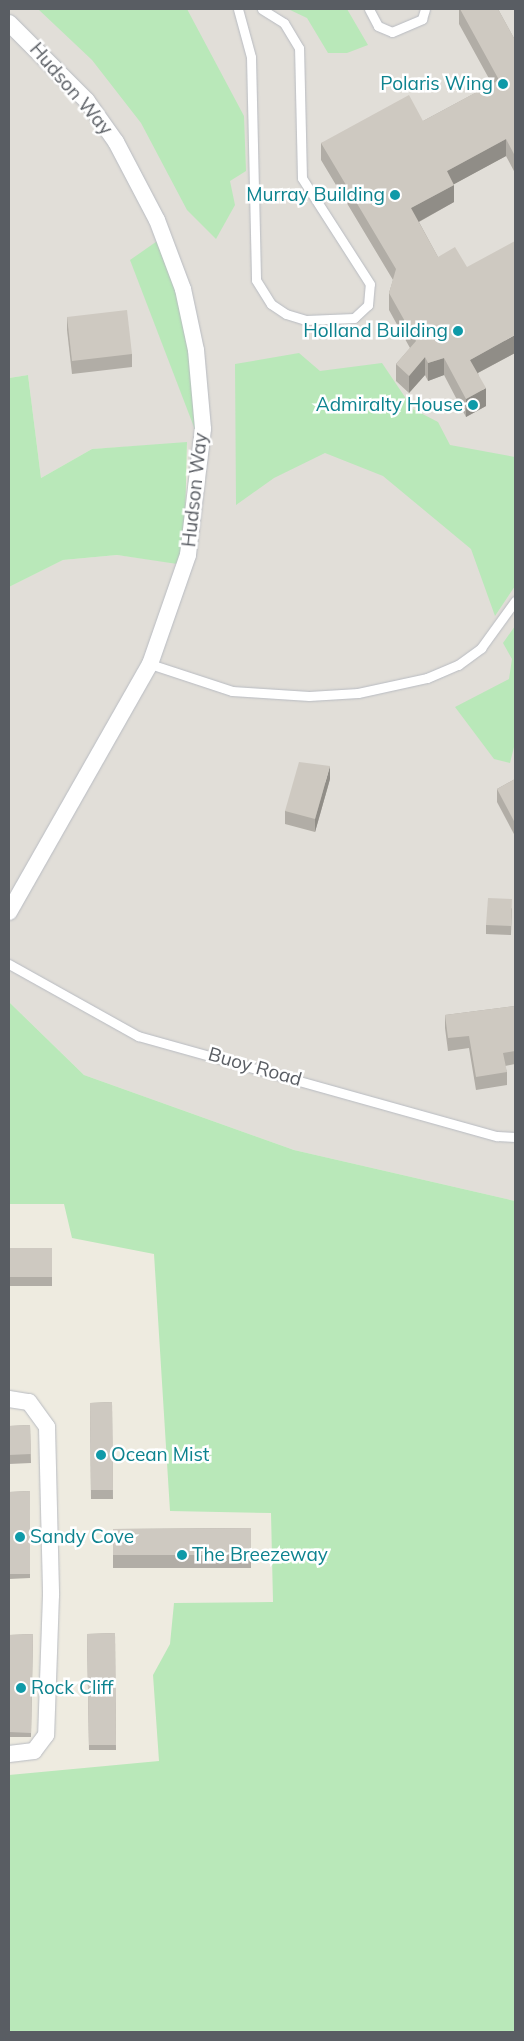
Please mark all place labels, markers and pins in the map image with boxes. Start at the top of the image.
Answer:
place label: Polaris Wing [380,73,493,95]
marker: Polaris Wing [497,78,509,90]
place label: Murray Building [246,184,385,206]
marker: Murray Building [389,189,401,201]
place label: Holland Building [303,320,448,342]
marker: Holland Building [452,325,464,337]
place label: Admiralty House [316,394,463,416]
marker: Admiralty House [467,399,479,411]
place label: Ocean Mist [111,1444,210,1466]
marker: Ocean Mist [95,1449,107,1461]
place label: Sandy Cove [30,1526,134,1548]
marker: Sandy Cove [14,1531,26,1543]
place label: The Breezeway [192,1544,328,1566]
marker: The Breezeway [176,1549,188,1561]
place label: Rock Cliff [31,1677,114,1699]
marker: Rock Cliff [15,1682,27,1694]

